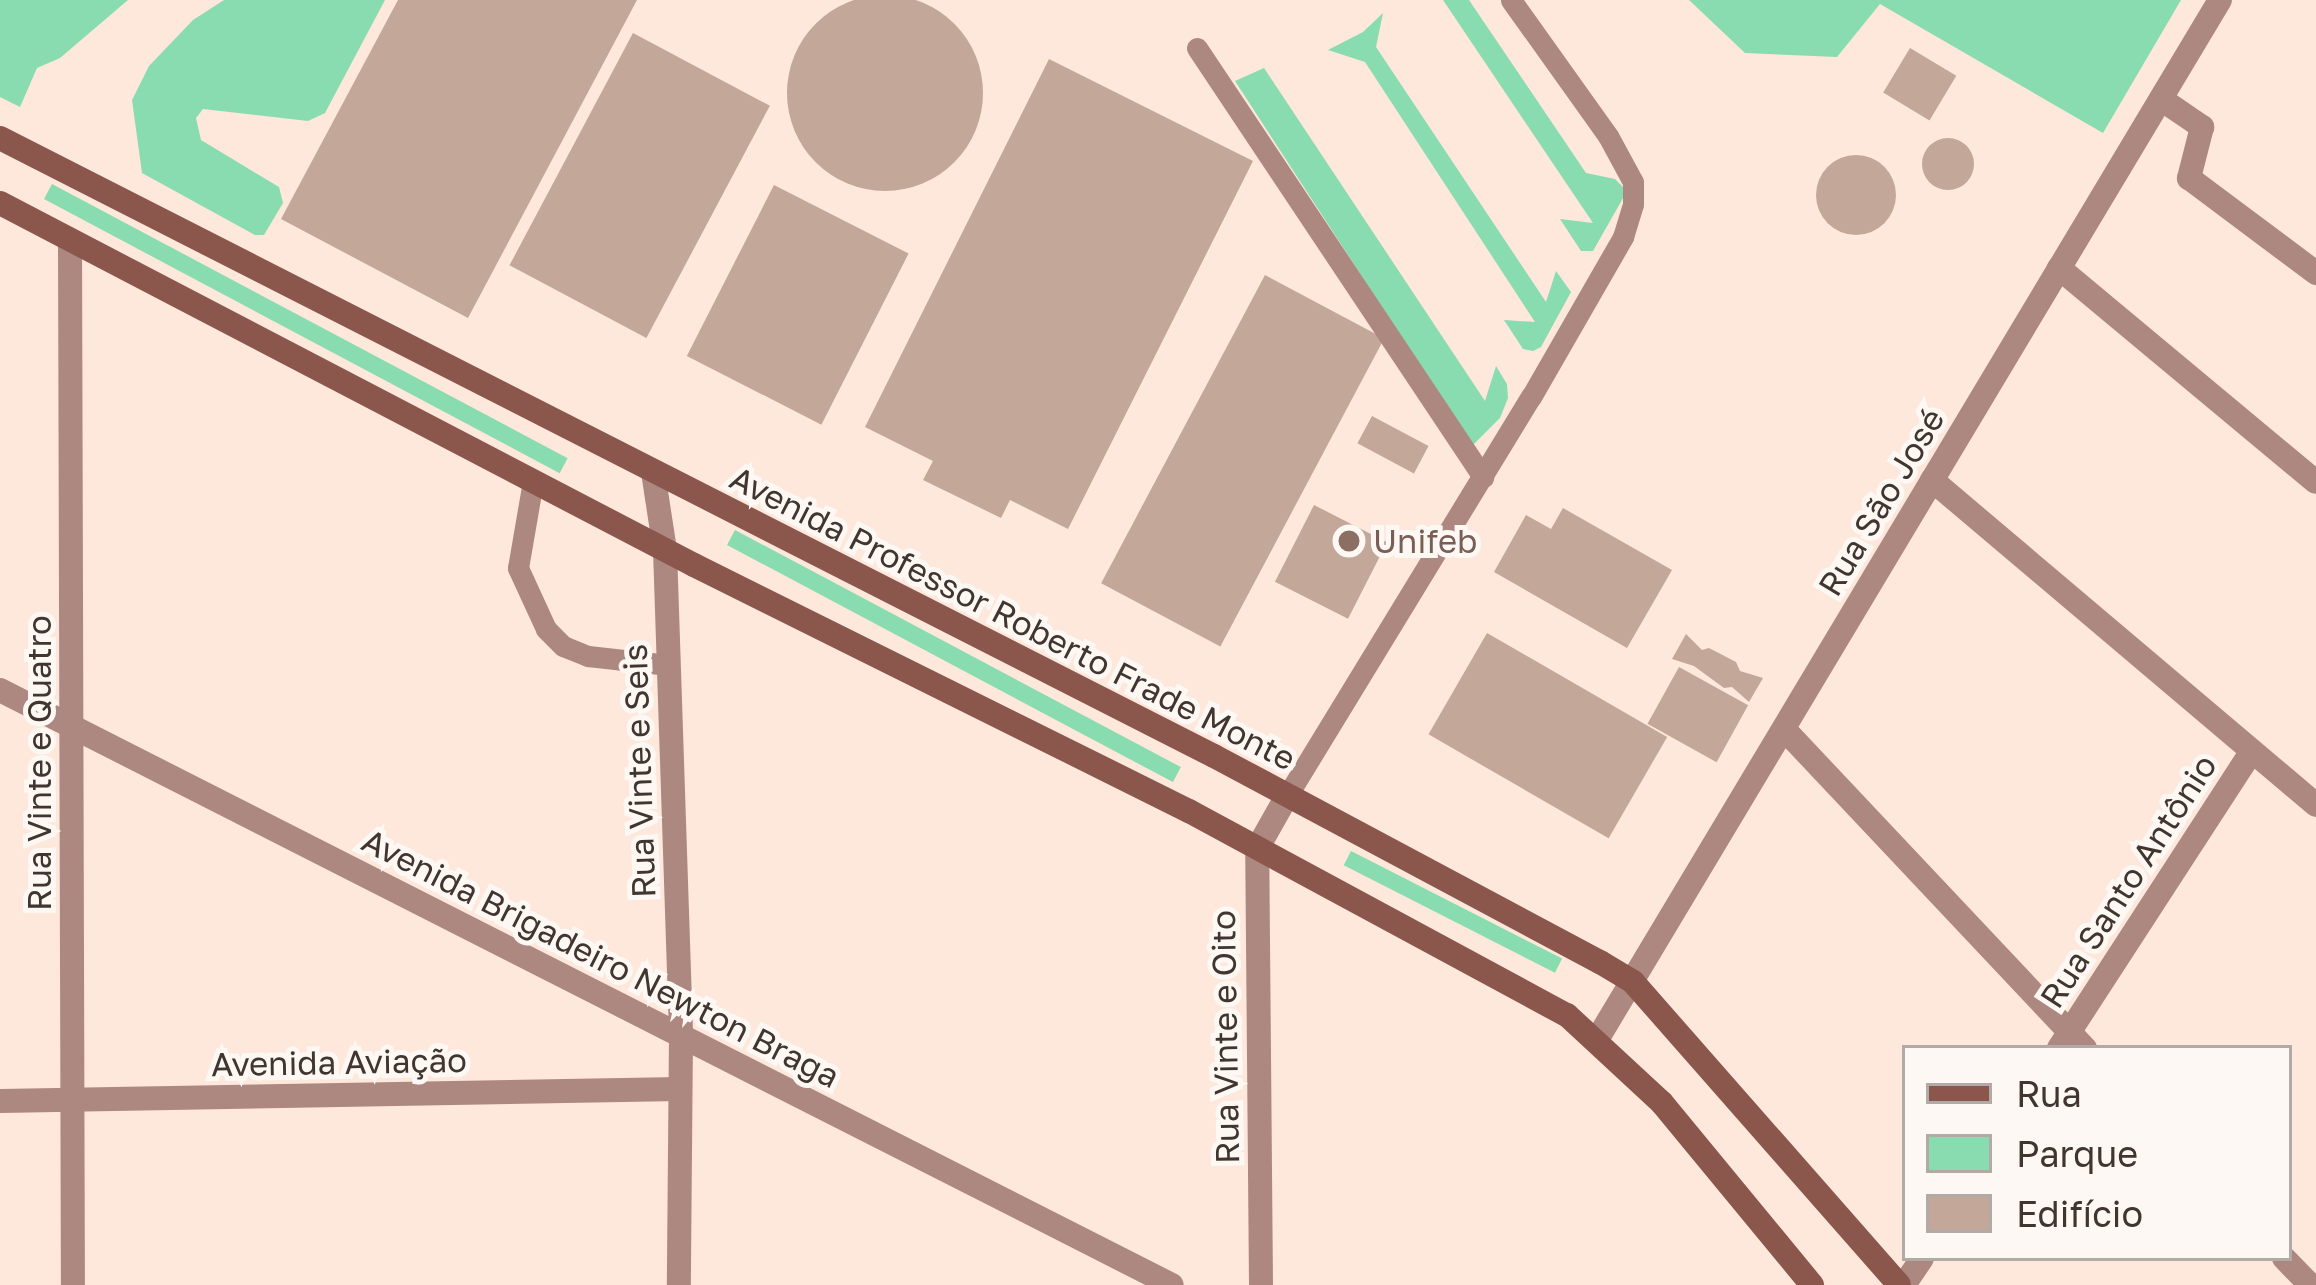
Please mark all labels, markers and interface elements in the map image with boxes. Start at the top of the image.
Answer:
street label: Rua São José [1810,401,1952,603]
street label: Avenida Professor Roberto Frade Monte [724,458,1302,778]
place label: Unifeb [1373,521,1477,561]
marker: Unifeb [1336,528,1362,554]
street label: Rua Vinte e Quatro [19,615,59,911]
street label: Rua Vinte e Seis [615,643,663,899]
street label: Rua Santo Antônio [2031,747,2225,1015]
street label: Avenida Brigadeiro Newton Braga [356,820,846,1096]
street label: Rua Vinte e Oito [1203,910,1247,1164]
street label: Avenida Aviação [211,1040,467,1084]
legend [1902,1045,2292,1261]
text: Rua [2016,1072,2082,1115]
text: Parque [2016,1132,2138,1175]
text: Edifício [2016,1192,2143,1235]

